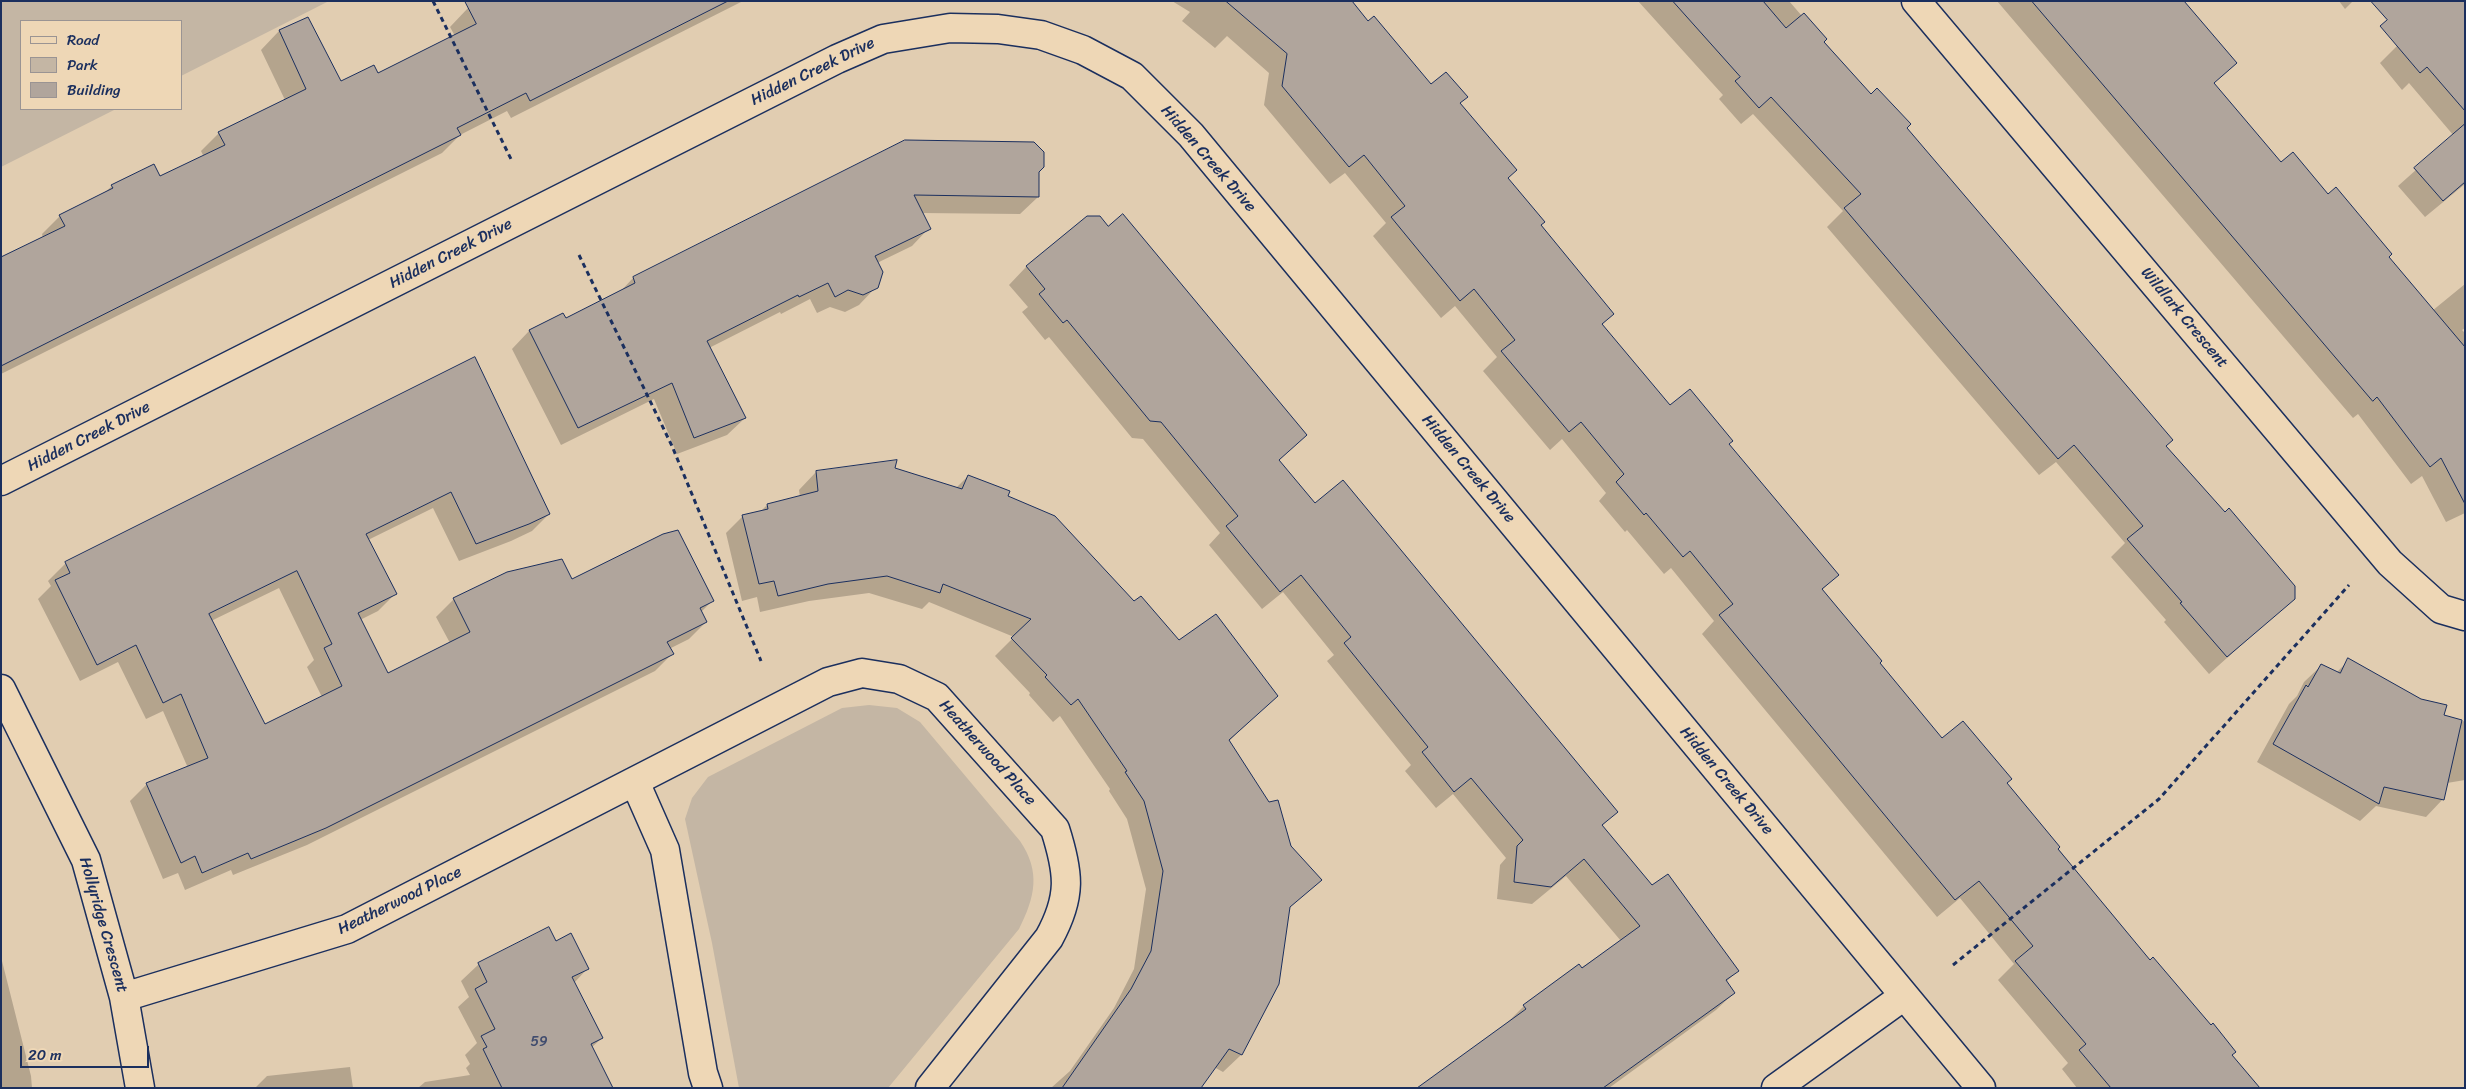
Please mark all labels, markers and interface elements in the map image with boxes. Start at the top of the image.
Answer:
legend [20,20,182,110]
text: Road [67,27,99,53]
street label: Hidden Creek Drive [748,34,878,110]
text: Park [67,52,98,78]
text: Building [67,77,121,103]
street label: Hidden Creek Drive [1156,102,1260,216]
street label: Hidden Creek Drive [386,215,516,293]
street label: Wildlark Crescent [2136,264,2232,372]
street label: Hidden Creek Drive [24,398,154,476]
street label: Hidden Creek Drive [1417,411,1519,527]
street label: Heatherwood Place [934,696,1040,810]
street label: Hidden Creek Drive [1675,723,1777,839]
street label: Hollyridge Crescent [74,855,132,995]
street label: Heatherwood Place [335,863,465,939]
house number: 59 [530,1034,548,1050]
scale bar [22,1036,151,1068]
text: 20 m [28,1042,62,1068]

